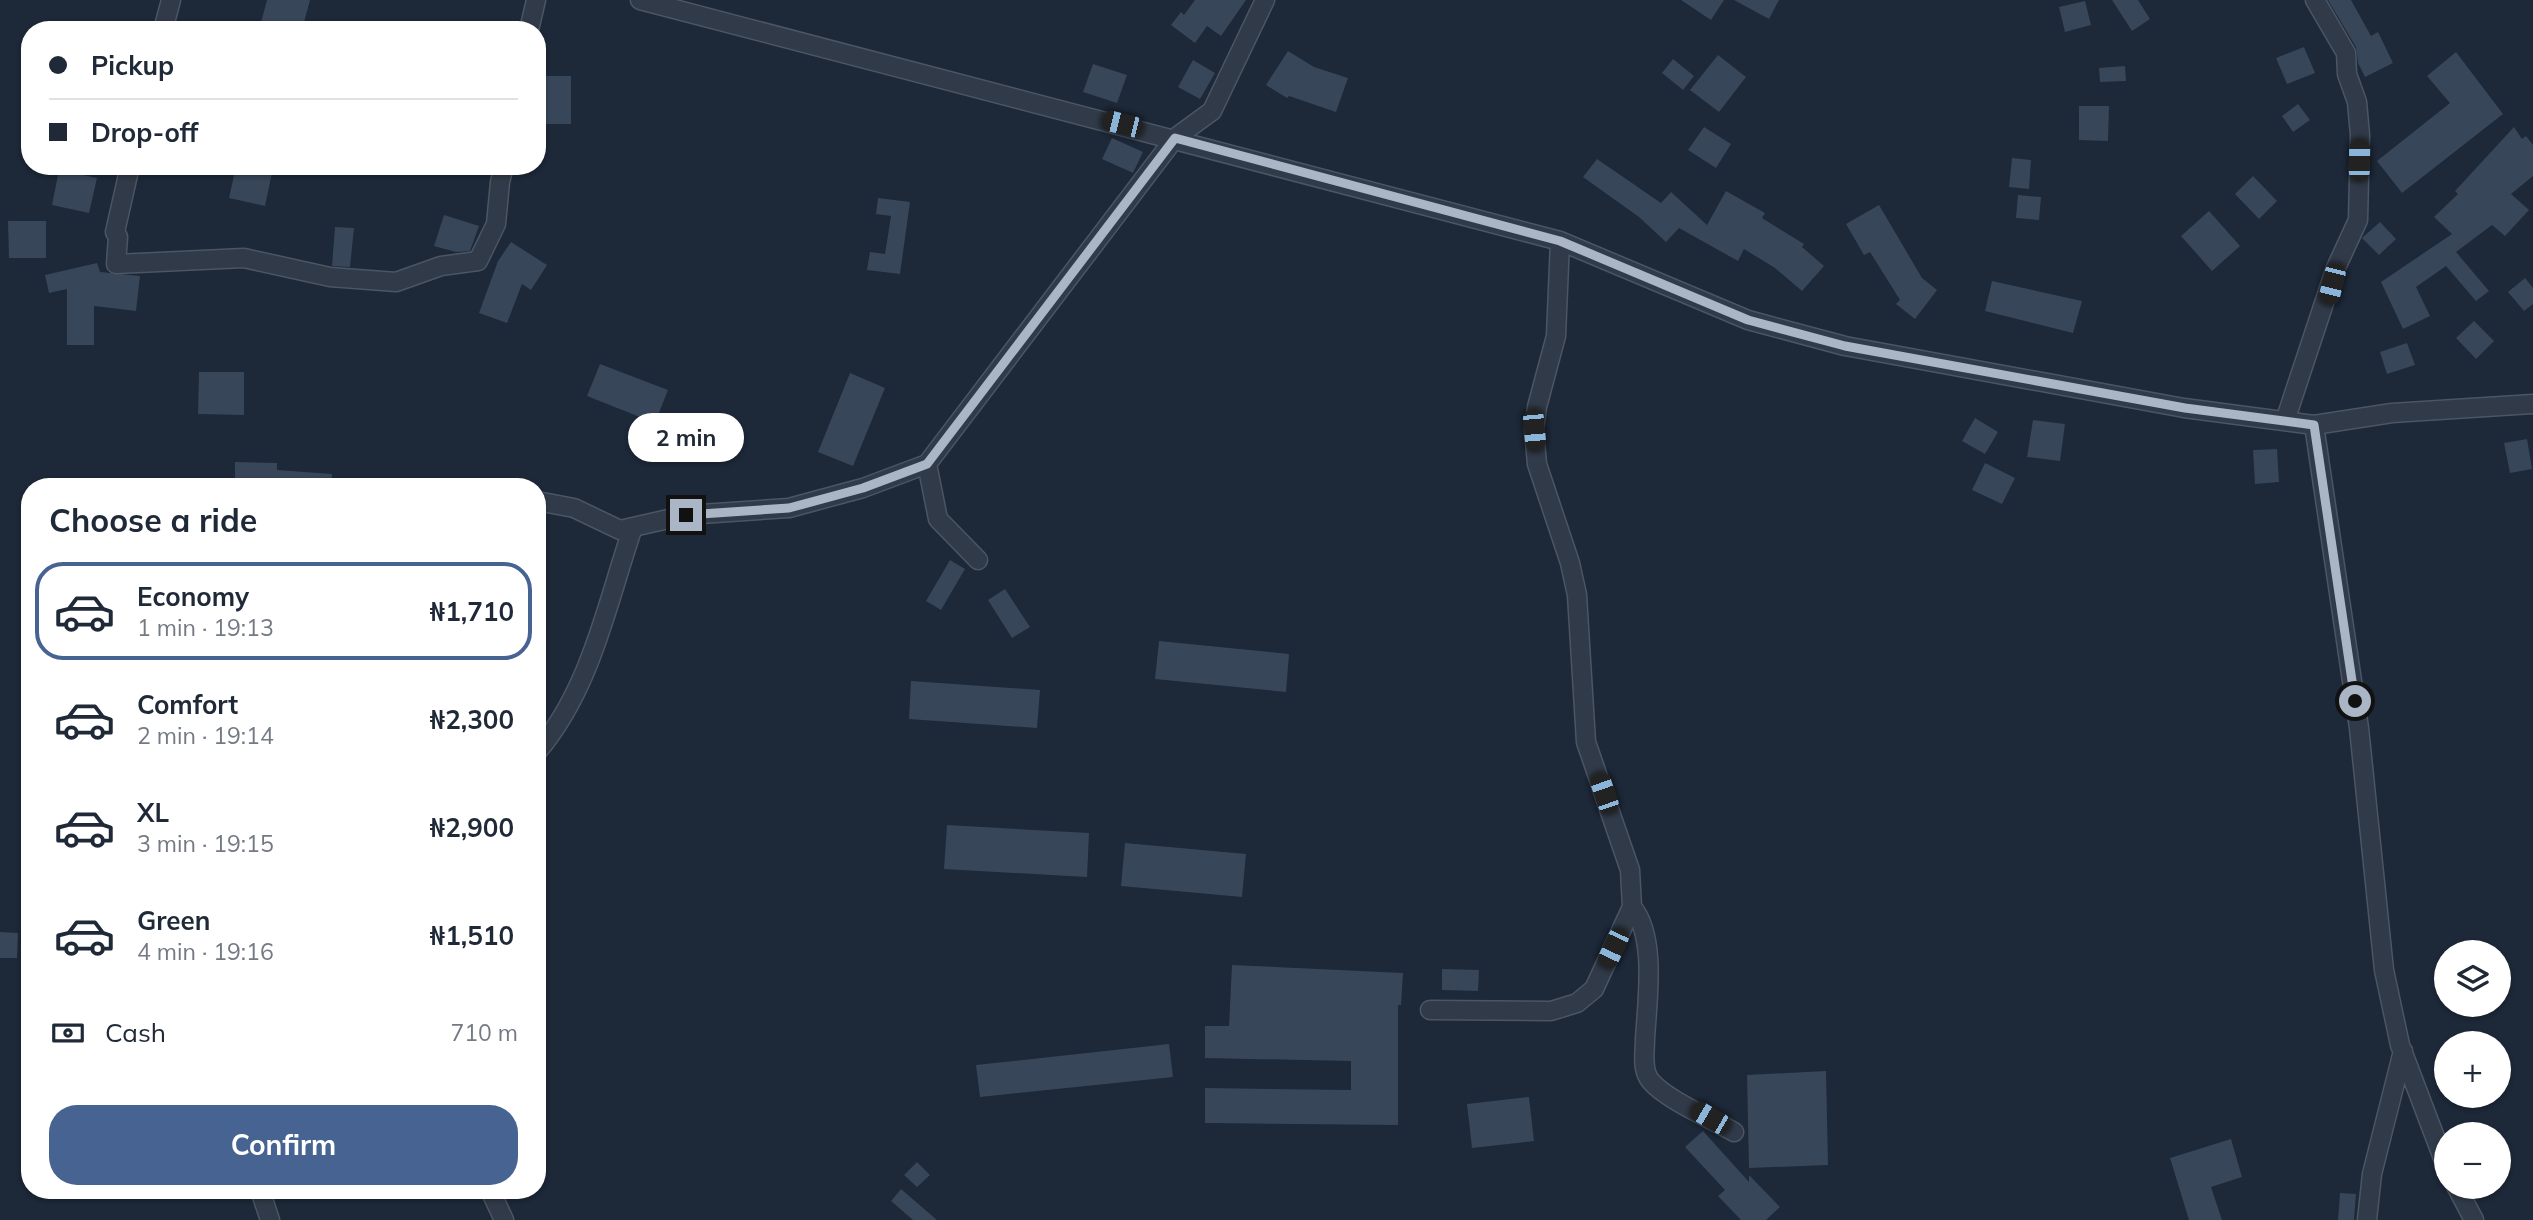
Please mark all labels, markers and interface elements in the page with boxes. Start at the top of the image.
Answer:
text: Pickup [91,49,174,82]
car [1100,109,1145,139]
text: Drop-off [91,116,198,149]
car [2349,139,2370,181]
car [2317,261,2348,307]
car [1522,408,1547,452]
callout: 2 min [628,414,744,462]
text: 2 min [656,423,716,452]
route end [670,499,702,531]
text: Choose a ride [49,500,257,540]
icon: car [53,580,116,643]
text: Economy [137,580,249,613]
text: ₦1,710 [430,595,514,628]
text: 1 min · 19:13 [137,613,274,642]
route start [2339,685,2371,717]
icon: car [53,688,116,751]
text: Comfort [137,688,238,721]
text: ₦2,300 [430,703,514,736]
text: 2 min · 19:14 [137,721,274,750]
car [1588,770,1621,816]
icon: car [53,796,116,859]
text: XL [137,796,169,829]
text: ₦2,900 [430,811,514,844]
text: 3 min · 19:15 [137,829,274,858]
icon: car [53,904,116,967]
text: Green [137,904,210,937]
text: ₦1,510 [430,919,514,952]
car [1595,925,1632,971]
text: 4 min · 19:16 [137,937,274,966]
map controls [2434,940,2511,1199]
button: layers [2434,940,2511,1017]
icon: cash [49,1014,87,1052]
text: Cash [105,1016,166,1049]
text: 710 m [450,1018,518,1047]
button: + [2434,1031,2511,1108]
car [1687,1098,1734,1138]
button: Confirm [49,1105,518,1185]
button: − [2434,1122,2511,1199]

